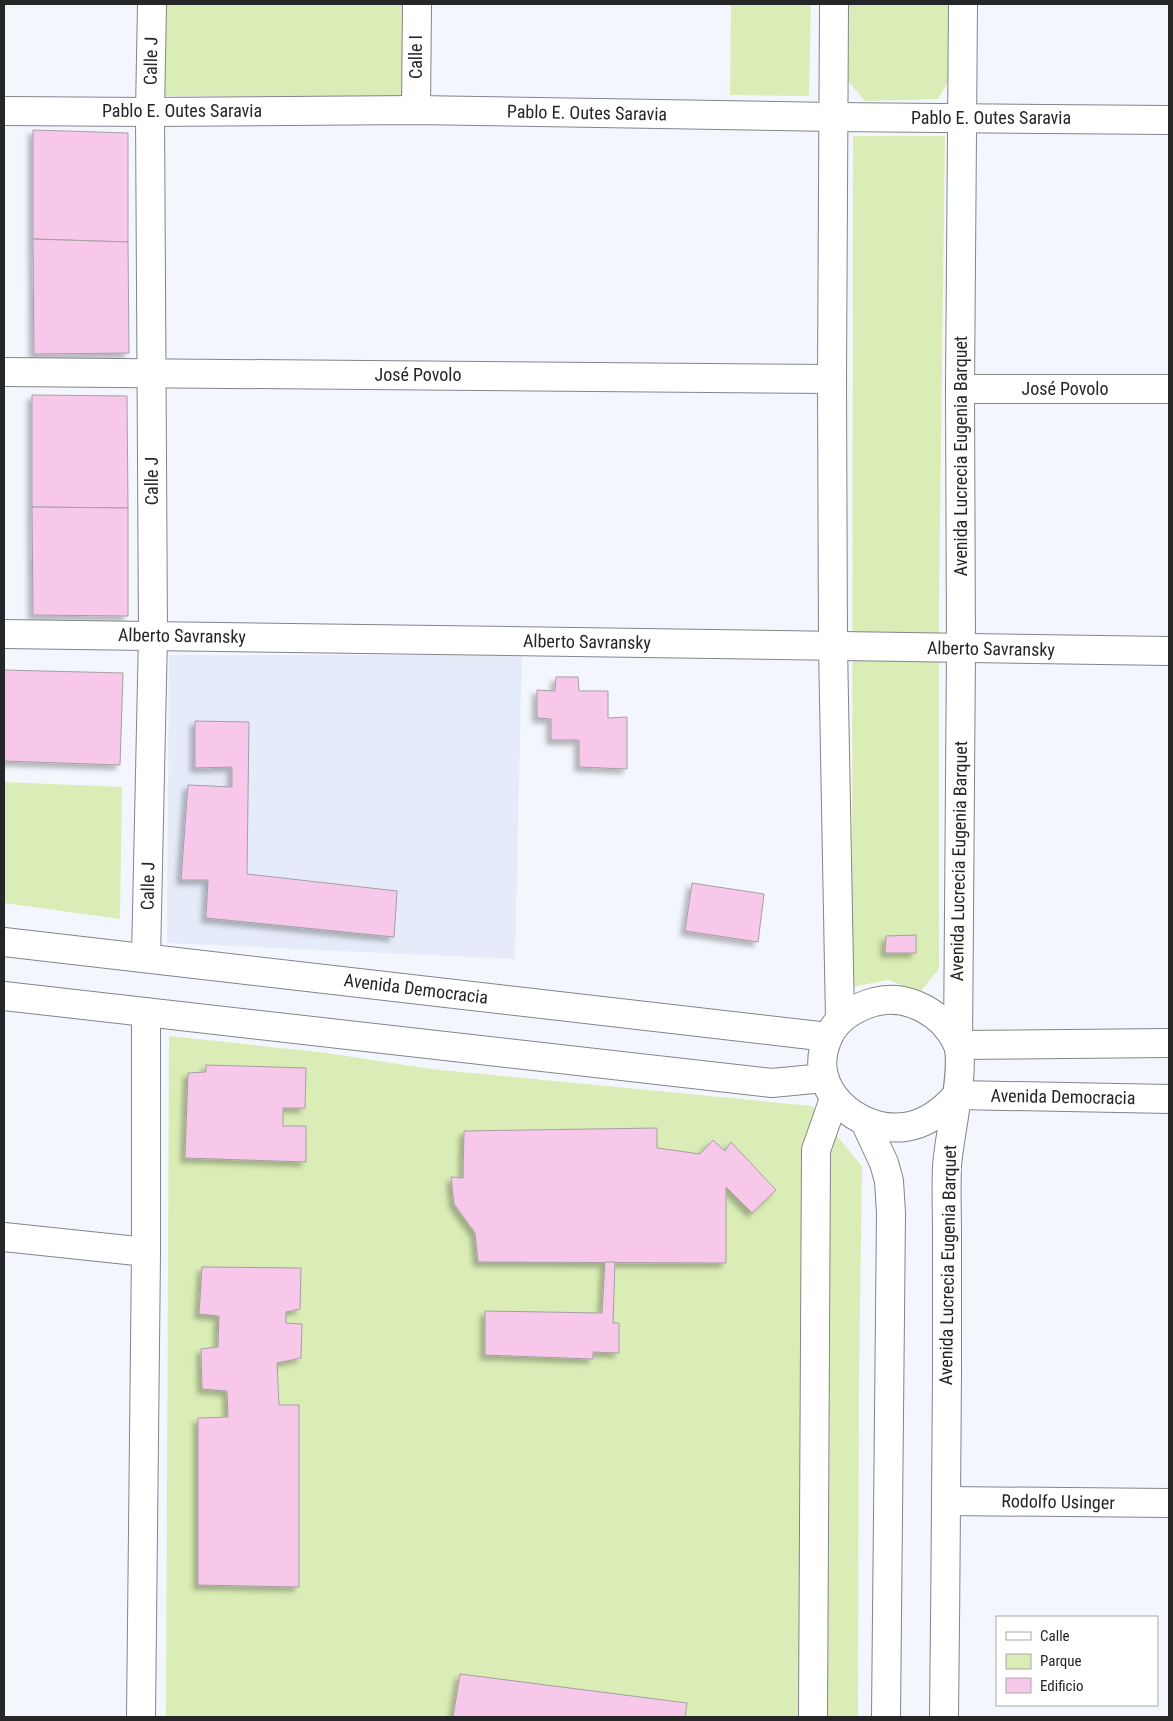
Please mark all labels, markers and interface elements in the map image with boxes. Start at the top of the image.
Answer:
street label: Calle I [405,35,426,79]
street label: Calle J [140,37,161,85]
street label: Pablo E. Outes Saravia [102,100,262,121]
street label: Pablo E. Outes Saravia [507,101,667,124]
street label: Pablo E. Outes Saravia [911,107,1071,128]
street label: Avenida Lucrecia Eugenia Barquet [950,336,971,576]
street label: José Povolo [374,364,462,385]
street label: José Povolo [1021,378,1109,399]
street label: Calle J [141,457,162,505]
street label: Alberto Savransky [118,624,247,647]
street label: Alberto Savransky [523,630,652,653]
street label: Alberto Savransky [927,637,1056,660]
street label: Avenida Lucrecia Eugenia Barquet [946,741,971,981]
street label: Calle J [137,862,158,910]
street label: Avenida Democracia [343,969,489,1008]
street label: Avenida Democracia [990,1085,1136,1108]
street label: Avenida Lucrecia Eugenia Barquet [935,1145,960,1385]
street label: Rodolfo Usinger [1001,1490,1115,1513]
legend [996,1616,1158,1706]
text: Calle [1040,1627,1070,1645]
text: Parque [1040,1652,1082,1670]
text: Edificio [1040,1677,1083,1695]

